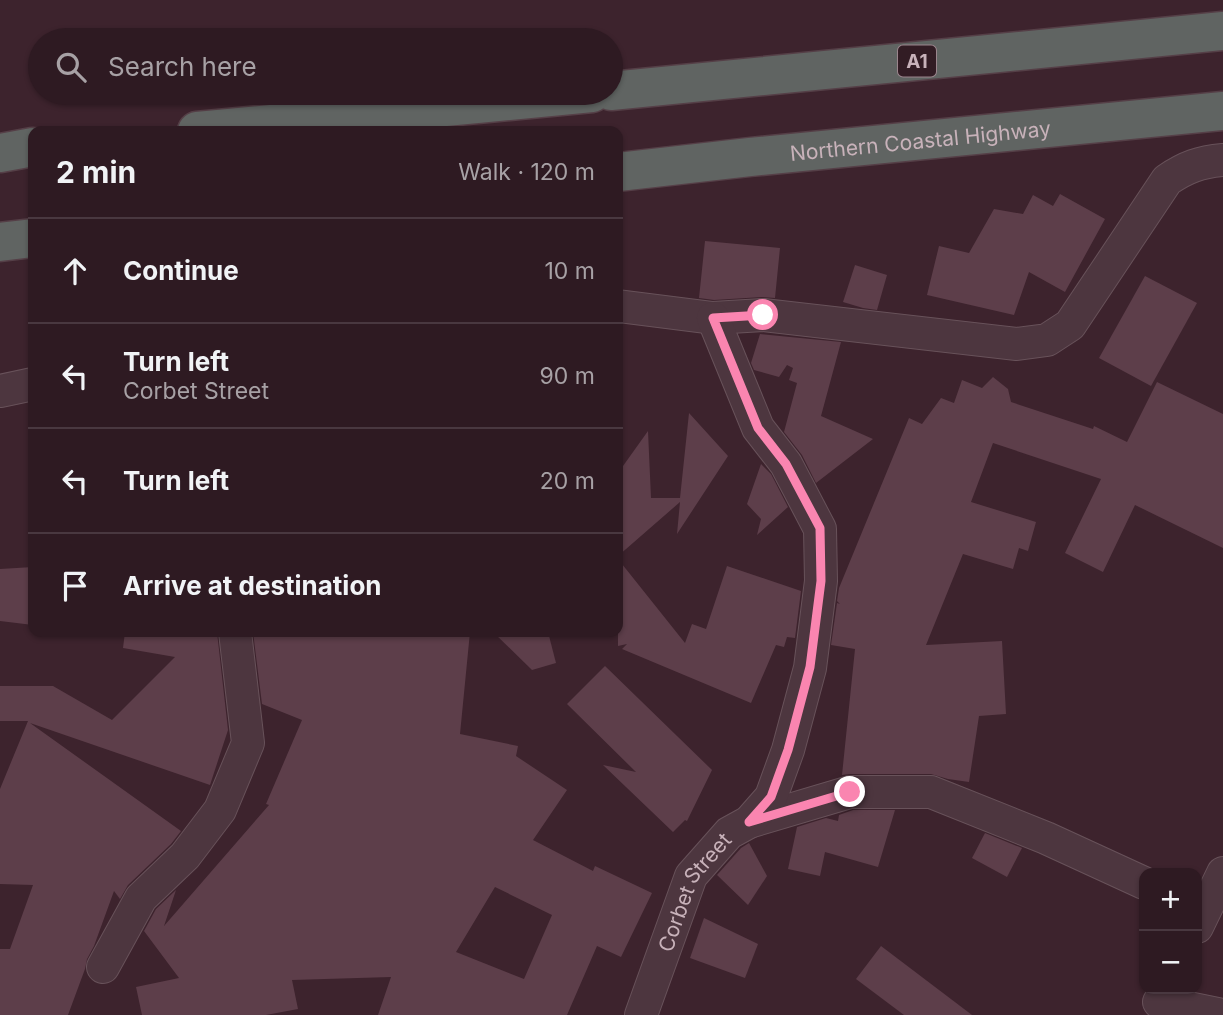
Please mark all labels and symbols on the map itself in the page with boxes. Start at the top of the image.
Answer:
road number: A1 [898,45,936,76]
street label: Northern Coastal Highway [789,115,1052,166]
route start [747,299,778,330]
route end [834,776,865,807]
street label: Corbet Street [652,827,736,955]

